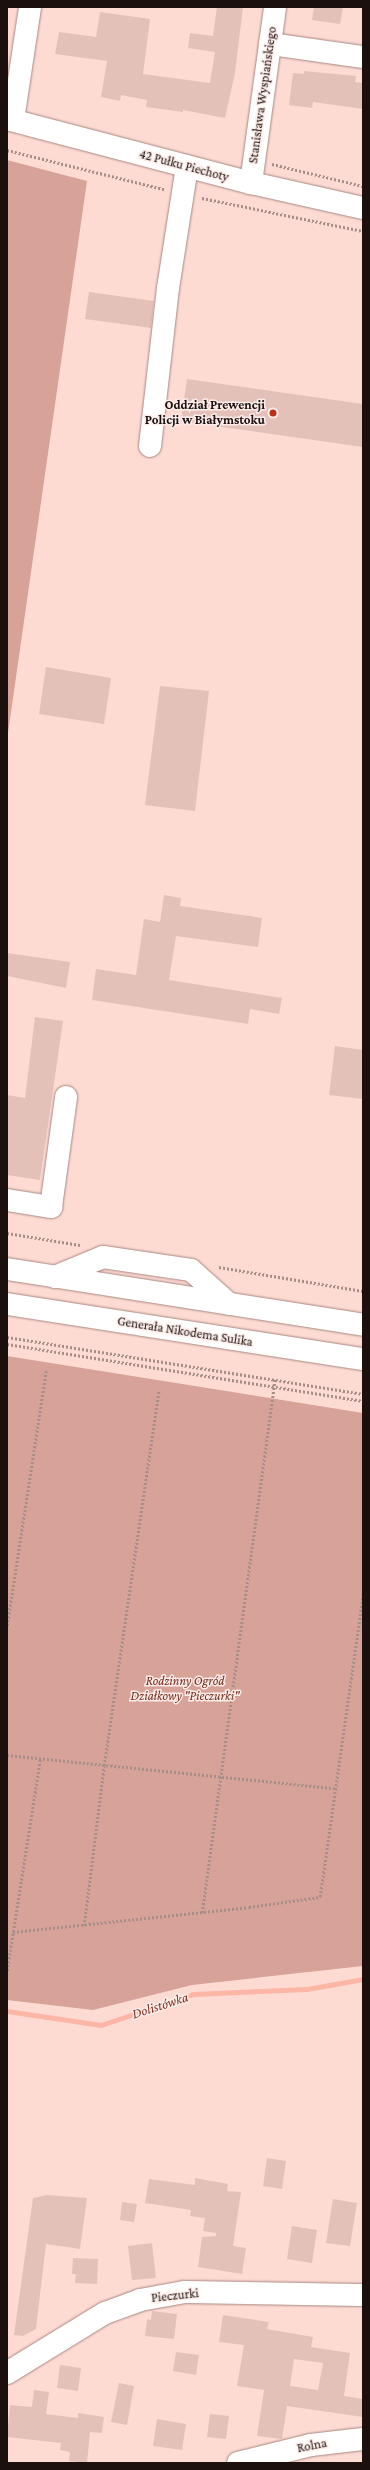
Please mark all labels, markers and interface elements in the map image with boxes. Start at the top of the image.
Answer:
street label: Stanisława Wyspiańskiego [246,25,280,165]
street label: 42 Pułku Piechoty [138,147,230,185]
place label: Oddział Prewencji Policji w Białymstoku [145,398,265,429]
marker: Oddział Prewencji Policji w Białymstoku [268,408,278,418]
street label: Generała Nikodema Sulika [116,1314,254,1350]
park label: Rodzinny Ogród Działkowy "Pieczurki" [131,1674,239,1705]
water label: Dolistówka [130,1988,190,2022]
street label: Pieczurki [151,2286,199,2306]
street label: Rolna [296,2435,328,2457]

